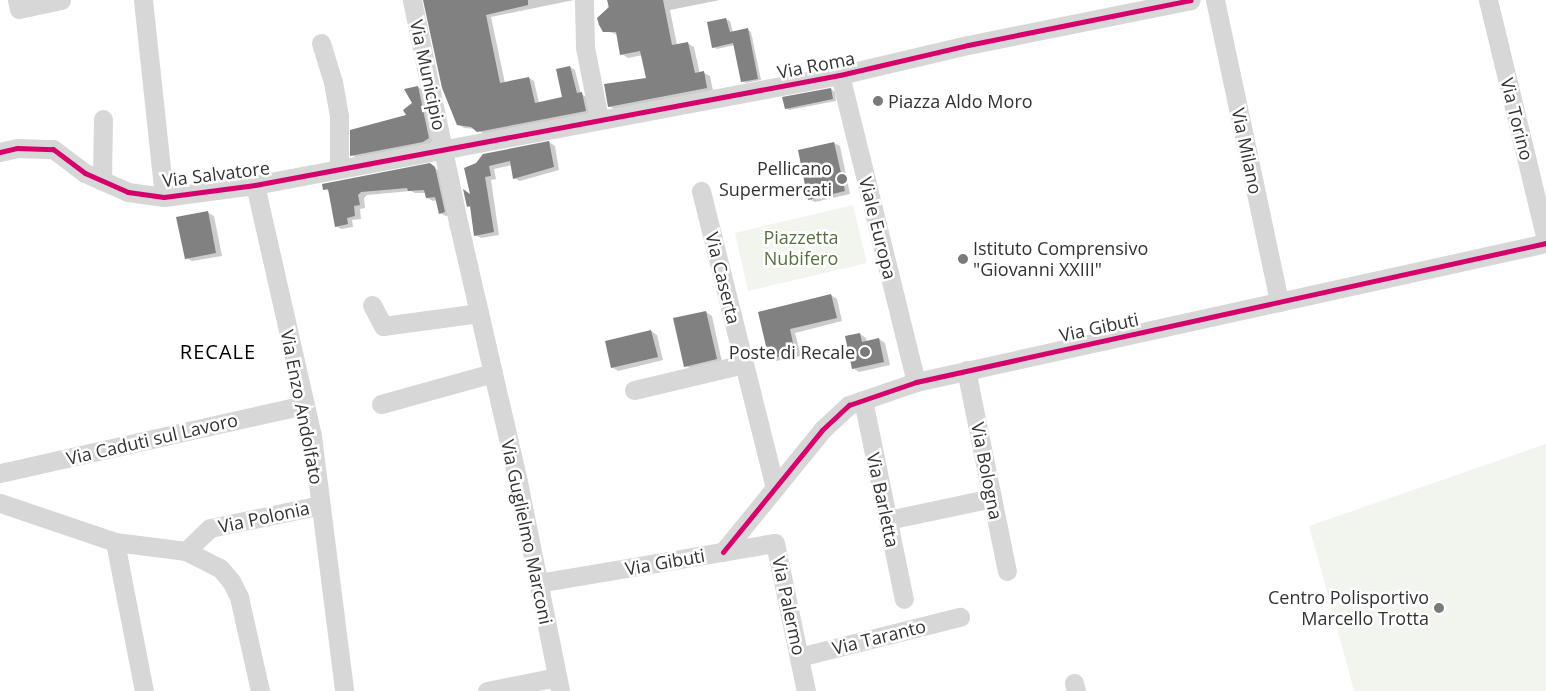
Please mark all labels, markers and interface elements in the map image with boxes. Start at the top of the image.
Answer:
street label: Via Municipio [406,18,450,132]
street label: Via Roma [775,47,857,83]
street label: Via Torino [1496,75,1538,163]
place label: Piazza Aldo Moro [888,90,1033,112]
marker: Piazza Aldo Moro [872,95,884,107]
street label: Via Milano [1227,106,1267,196]
street label: Via Salvatore [161,157,271,191]
place label: Pellicano Supermercati [719,158,832,200]
marker: Pellicano Supermercati [836,173,848,185]
street label: Viale Europa [855,175,901,281]
park label: Piazzetta Nubifero [763,227,839,270]
street label: Via Caserta [701,230,745,326]
place label: Istituto Comprensivo "Giovanni XXIII" [973,238,1148,280]
marker: Istituto Comprensivo "Giovanni XXIII" [957,253,969,265]
street label: Via Gibuti [1057,308,1141,346]
street label: Via Enzo Andolfato [276,328,328,486]
district label: RECALE [179,339,257,363]
place label: Poste di Recale [729,341,855,363]
marker: Poste di Recale [859,346,871,358]
street label: Via Caduti sul Lavoro [64,409,240,469]
street label: Via Bologna [967,421,1007,521]
street label: Via Guglielmo Marconi [497,438,557,626]
street label: Via Barletta [862,451,904,549]
street label: Via Polonia [216,497,312,537]
street label: Via Gibuti [623,544,707,580]
street label: Via Palermo [768,555,810,657]
place label: Centro Polisportivo Marcello Trotta [1268,587,1429,630]
marker: Centro Polisportivo Marcello Trotta [1433,602,1445,614]
street label: Via Taranto [830,615,928,659]

